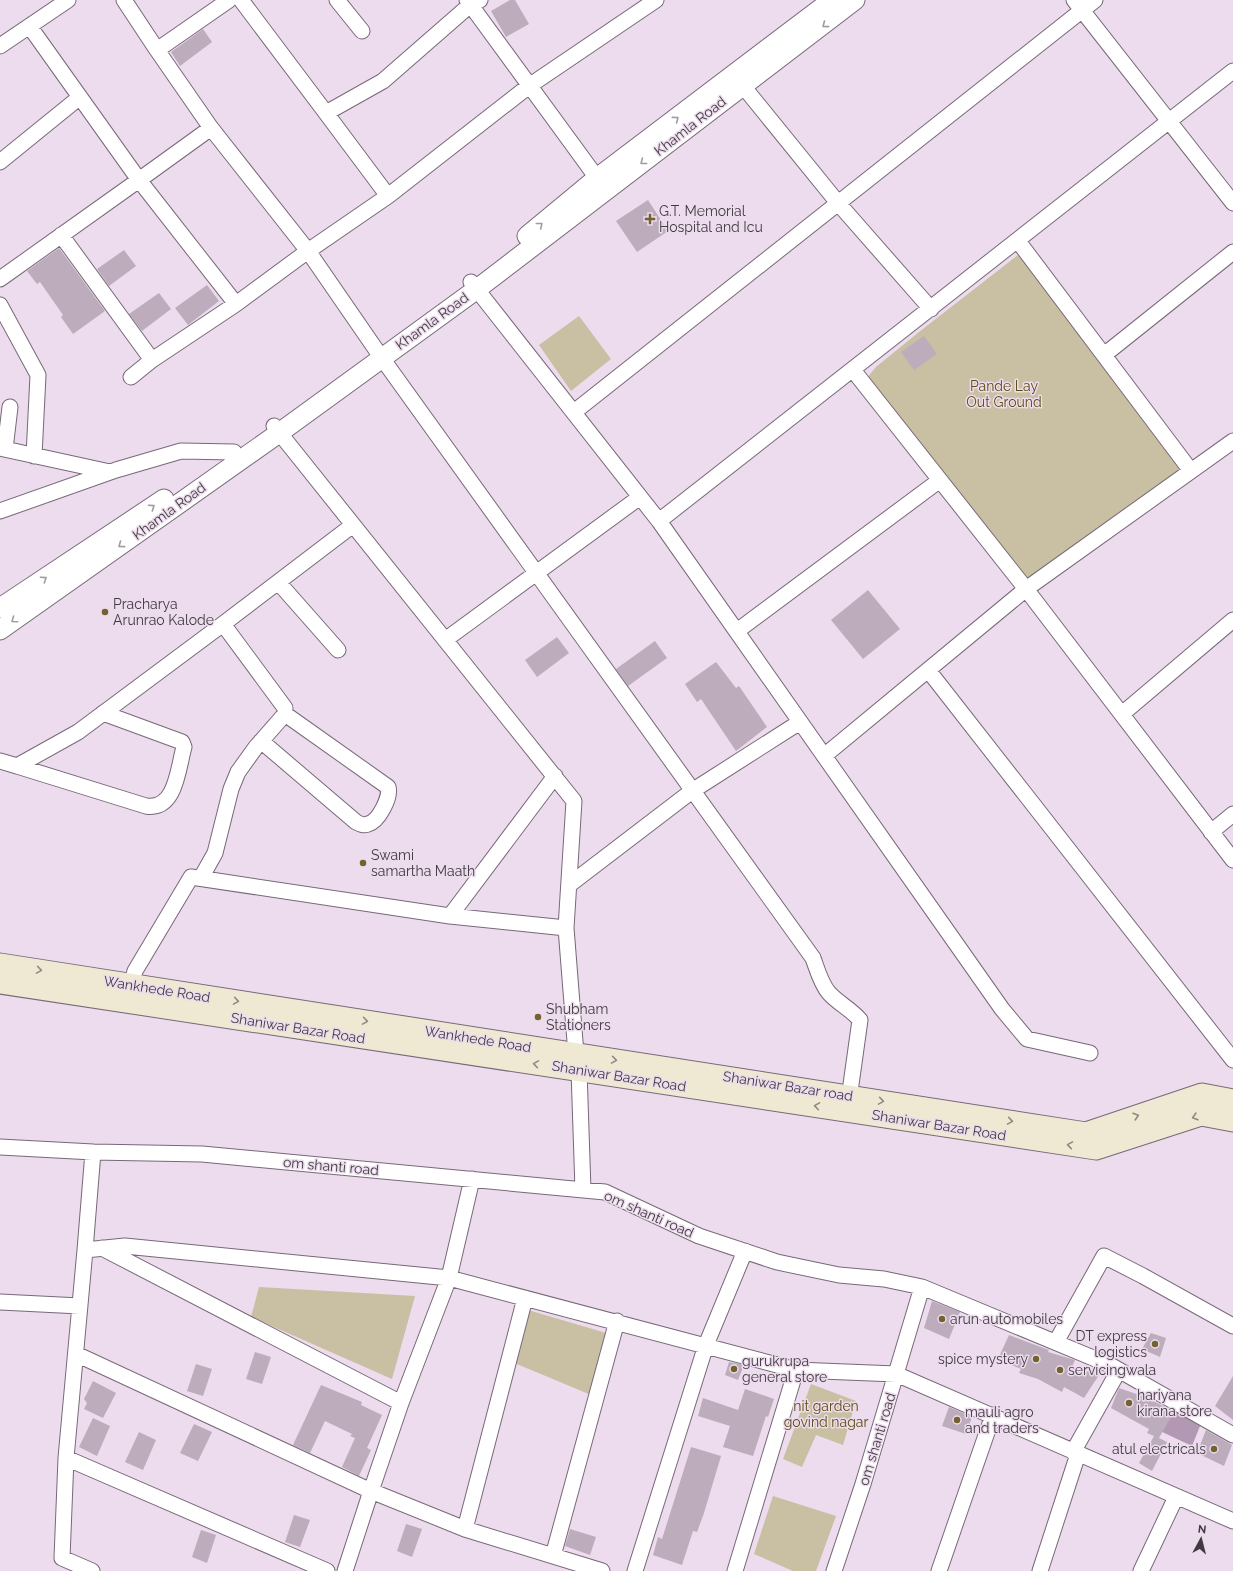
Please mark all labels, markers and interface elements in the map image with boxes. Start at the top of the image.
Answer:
one-way arrow [823,20,830,27]
street label: Khamla Road [651,93,729,159]
one-way arrow [671,117,678,124]
one-way arrow [641,157,648,164]
place label: G.T. Memorial Hospital and Icu [659,203,763,235]
marker: G.T. Memorial Hospital and Icu [644,213,656,225]
one-way arrow [536,222,543,229]
street label: Khamla Road [392,289,472,353]
park label: Pande Lay Out Ground [966,378,1042,410]
street label: Khamla Road [129,479,209,543]
one-way arrow [148,504,155,512]
one-way arrow [118,540,125,547]
one-way arrow [40,576,47,584]
place label: Pracharya Arunrao Kalode [113,596,214,628]
marker: Pracharya Arunrao Kalode [100,607,110,617]
one-way arrow [12,615,19,622]
place label: Swami samartha Maath [371,847,475,879]
marker: Swami samartha Maath [358,858,368,868]
one-way arrow [35,965,42,974]
street label: Wankhede Road [103,973,211,1005]
one-way arrow [233,996,239,1005]
place label: Shubham Stationers [546,1001,611,1033]
street label: Shaniwar Bazar Road [230,1009,366,1047]
marker: Shubham Stationers [533,1012,543,1022]
one-way arrow [361,1016,368,1025]
street label: Wankhede Road [424,1023,532,1055]
one-way arrow [611,1055,617,1064]
street label: Shaniwar Bazar Road [551,1057,687,1095]
one-way arrow [533,1060,539,1068]
street label: Shaniwar Bazar road [722,1068,854,1104]
one-way arrow [878,1096,884,1105]
one-way arrow [814,1102,820,1111]
street label: Shaniwar Bazar Road [871,1106,1007,1144]
one-way arrow [1132,1112,1139,1121]
one-way arrow [1192,1112,1199,1121]
one-way arrow [1007,1116,1013,1125]
one-way arrow [1067,1141,1073,1150]
street label: om shanti road [282,1154,380,1178]
street label: om shanti road [602,1187,696,1241]
place label: arun automobiles [950,1311,1063,1327]
marker: arun automobiles [937,1314,947,1324]
place label: DT express logistics [1076,1328,1147,1360]
marker: DT express logistics [1150,1339,1160,1349]
place label: spice mystery [938,1351,1028,1367]
place label: gurukrupa general store [742,1353,827,1385]
marker: spice mystery [1031,1354,1041,1364]
place label: servicingwala [1068,1362,1156,1378]
marker: gurukrupa general store [729,1364,739,1374]
marker: servicingwala [1055,1365,1065,1375]
place label: hariyana kirana store [1137,1387,1212,1419]
street label: om shanti road [855,1391,899,1487]
park label: nit garden govind nagar [784,1398,868,1430]
marker: hariyana kirana store [1124,1398,1134,1408]
place label: mauli agro and traders [965,1404,1039,1436]
marker: mauli agro and traders [952,1415,962,1425]
place label: atul electricals [1112,1441,1206,1457]
marker: atul electricals [1209,1444,1219,1454]
north arrow [1181,1519,1221,1559]
text: N [1197,1523,1207,1537]

